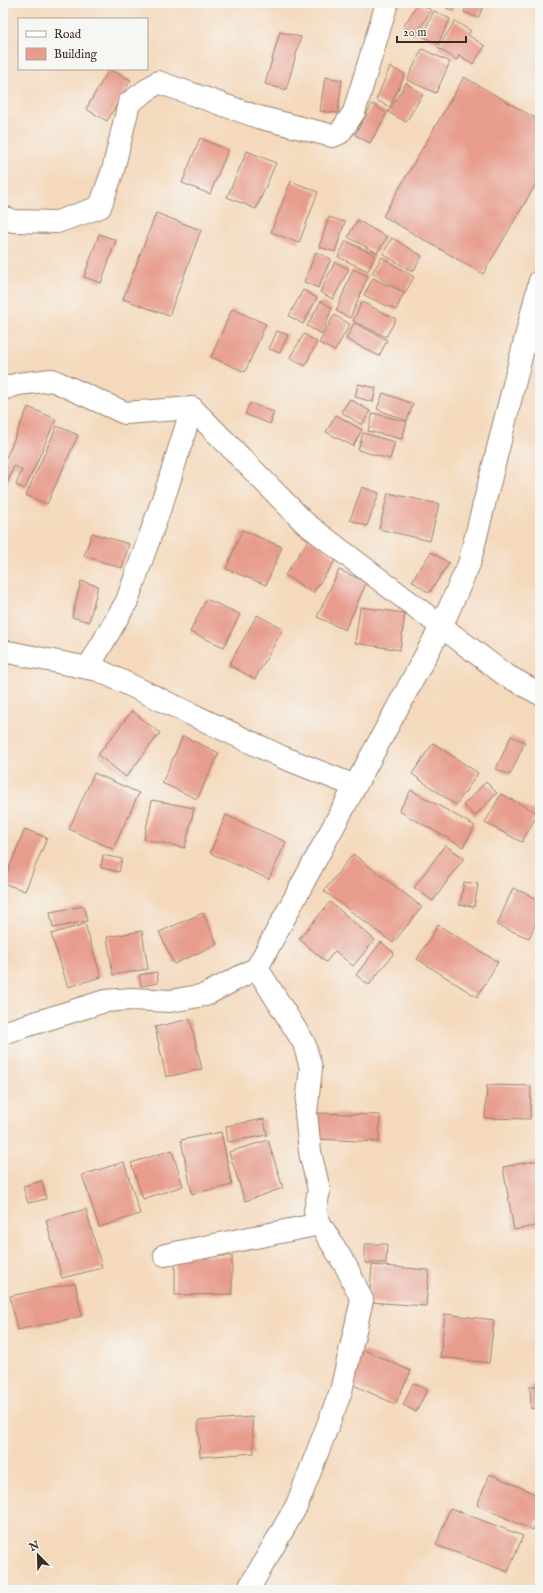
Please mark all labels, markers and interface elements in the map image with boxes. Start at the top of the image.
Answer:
legend [18,18,148,70]
scale bar [397,18,466,44]
text: 20 m [403,25,426,40]
text: Road [54,27,82,42]
text: Building [54,47,98,62]
north arrow [18,1535,58,1575]
text: N [26,1538,42,1555]

